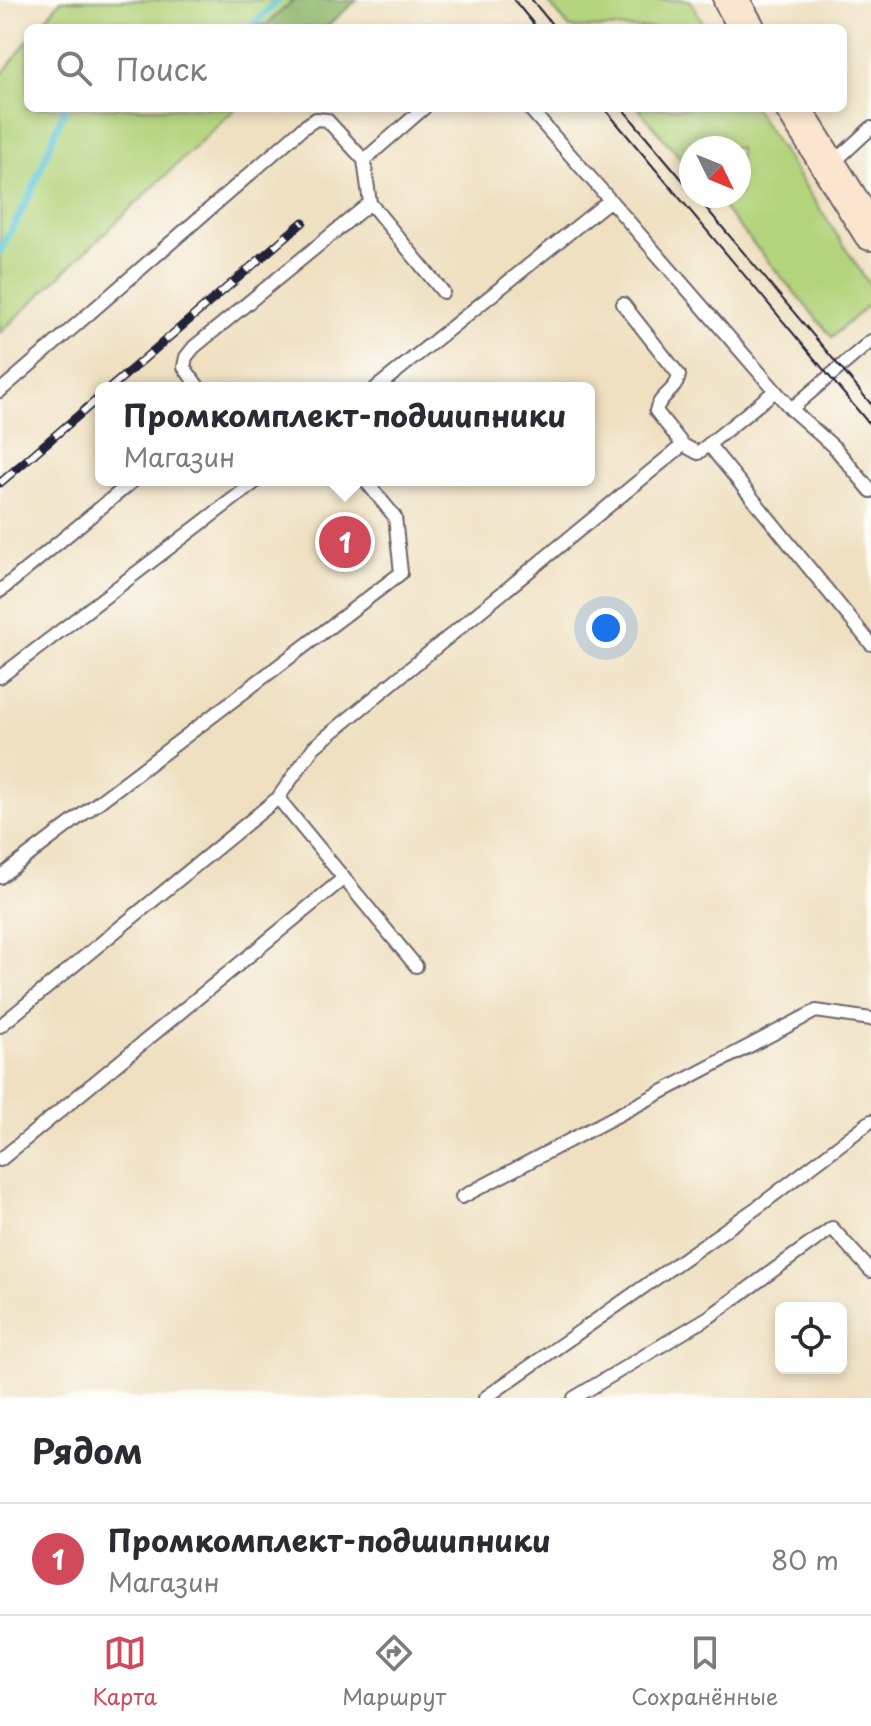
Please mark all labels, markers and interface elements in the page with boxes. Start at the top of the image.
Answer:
search box [24,24,847,112]
icon: search [52,46,96,90]
text: Поиск [116,46,207,91]
north arrow [679,136,751,208]
popup [95,382,595,486]
text: Промкомплект-подшипники [124,392,566,437]
text: Магазин [124,437,235,476]
pin: 1 [319,512,371,572]
your location [586,608,626,648]
map controls [775,1302,847,1374]
button: locate [775,1302,847,1374]
text: Рядом [32,1424,143,1476]
text: Промкомплект-подшипники [108,1517,551,1562]
text: 1 [52,1540,64,1579]
text: 80 m [771,1540,839,1579]
text: Магазин [108,1562,219,1601]
tab: Карта [93,1631,157,1712]
tab: Маршрут [342,1631,446,1712]
tab: Сохранённые [631,1631,778,1712]

